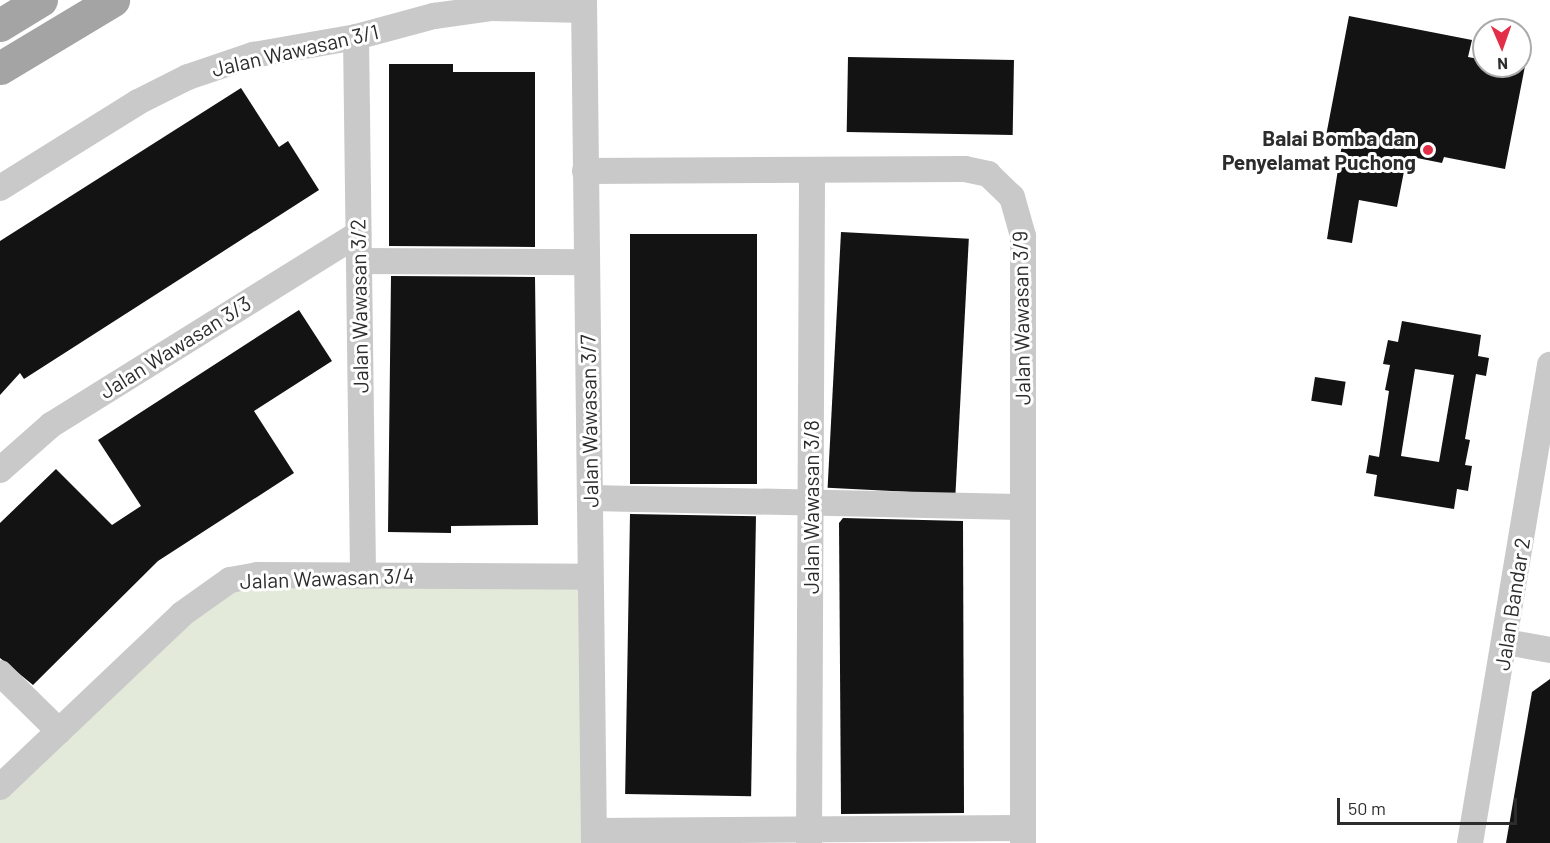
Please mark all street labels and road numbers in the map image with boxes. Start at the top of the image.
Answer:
street label: Jalan Wawasan 3/1 [209,19,381,81]
street label: Jalan Wawasan 3/2 [345,219,373,393]
street label: Jalan Wawasan 3/9 [1007,231,1035,405]
street label: Jalan Wawasan 3/3 [95,290,255,404]
street label: Jalan Wawasan 3/7 [575,334,603,508]
street label: Jalan Wawasan 3/8 [798,420,824,594]
street label: Jalan Bandar 2 [1489,536,1535,672]
street label: Jalan Wawasan 3/4 [239,562,415,594]

